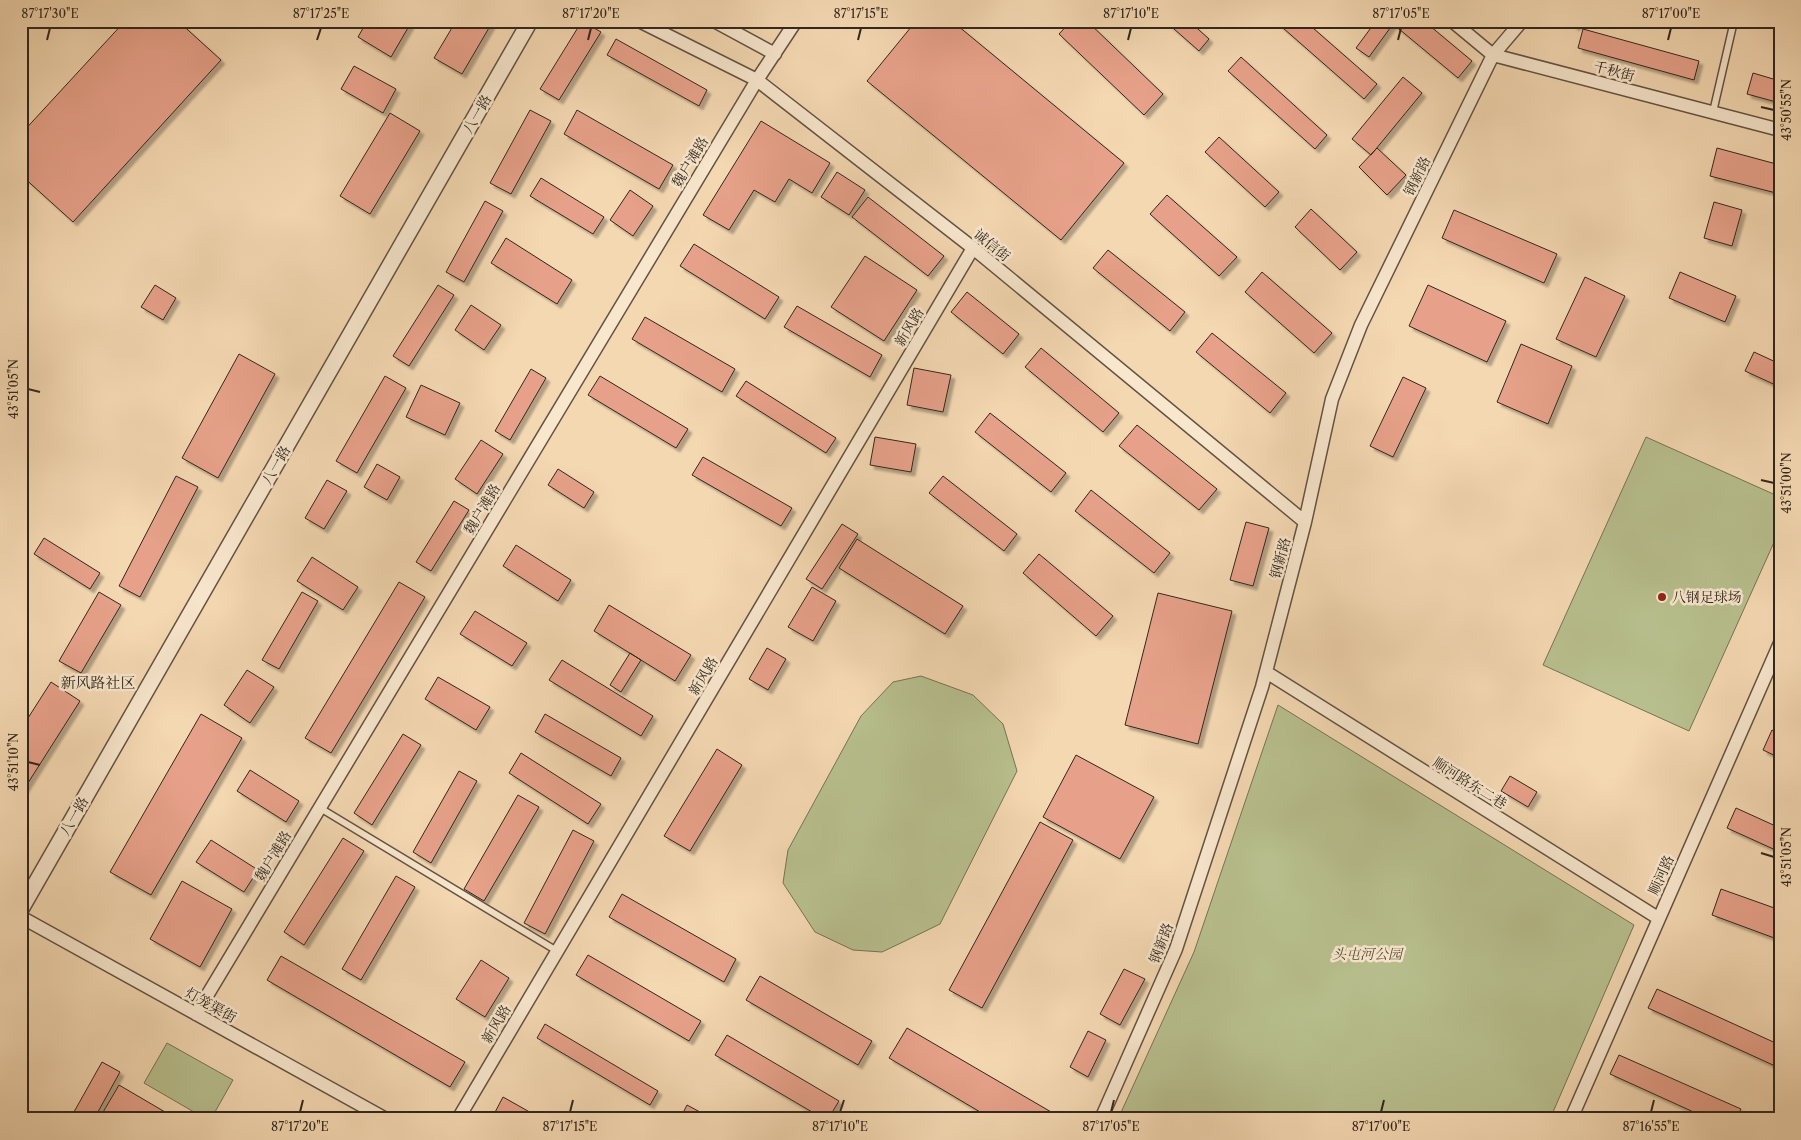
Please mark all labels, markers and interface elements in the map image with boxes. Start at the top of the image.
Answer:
text: 87°17'30"E [21,6,79,21]
text: 87°17'25"E [293,6,349,21]
text: 87°17'20"E [562,6,620,21]
text: 87°17'15"E [834,6,888,21]
text: 87°17'10"E [1103,6,1159,21]
text: 87°17'05"E [1372,6,1430,21]
text: 87°17'00"E [1642,6,1700,21]
street label: 千秋街 [1591,57,1637,85]
text: 43°50'55"N [1779,79,1794,141]
street label: 八一路 [459,91,495,137]
street label: 魏户滩路 [668,133,712,191]
street label: 钢新路 [1400,153,1434,199]
street label: 诚信街 [970,225,1014,265]
street label: 新风路 [890,304,928,350]
text: 43°51'05"N [6,359,21,419]
street label: 八一路 [258,442,294,488]
text: 43°51'00"N [1779,452,1794,514]
street label: 魏户滩路 [460,480,504,538]
street label: 钢新路 [1266,535,1294,581]
place label: 八钢足球场 [1672,588,1742,606]
marker: 八钢足球场 [1656,591,1668,603]
street label: 新风路 [684,653,722,699]
district label: 新风路社区 [60,673,136,692]
text: 43°51'10"N [6,733,21,791]
street label: 顺河路东二巷 [1430,753,1510,813]
street label: 八一路 [56,793,92,839]
street label: 魏户滩路 [251,827,295,885]
text: 43°51'05"N [1779,827,1794,887]
street label: 顺河路 [1644,852,1678,898]
street label: 钢新路 [1145,920,1177,966]
park label: 头屯河公园 [1332,945,1404,963]
street label: 灯笼渠街 [182,984,240,1026]
street label: 新风路 [477,1001,515,1047]
text: 87°17'20"E [271,1119,329,1134]
text: 87°17'15"E [543,1119,597,1134]
text: 87°17'10"E [812,1119,868,1134]
text: 87°17'05"E [1082,1119,1140,1134]
text: 87°17'00"E [1352,1119,1410,1134]
text: 87°16'55"E [1622,1119,1680,1134]

